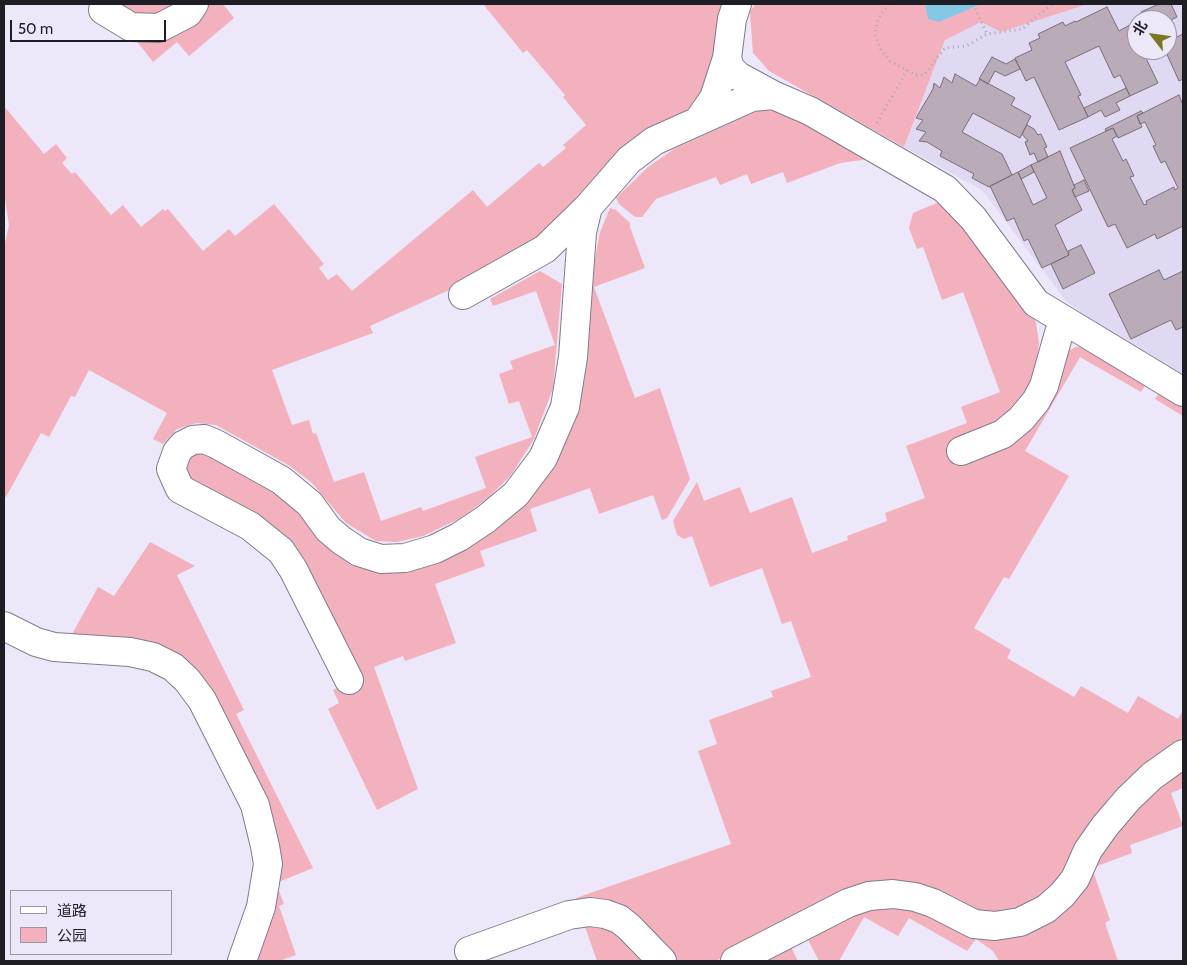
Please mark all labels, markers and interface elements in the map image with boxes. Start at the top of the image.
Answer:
scale bar [12,10,169,42]
north arrow [1127,10,1177,60]
text: 北 [1129,17,1151,39]
text: 50 m [18,20,53,38]
legend [10,890,172,955]
text: 道路 [57,902,87,920]
text: 公园 [57,927,87,945]

